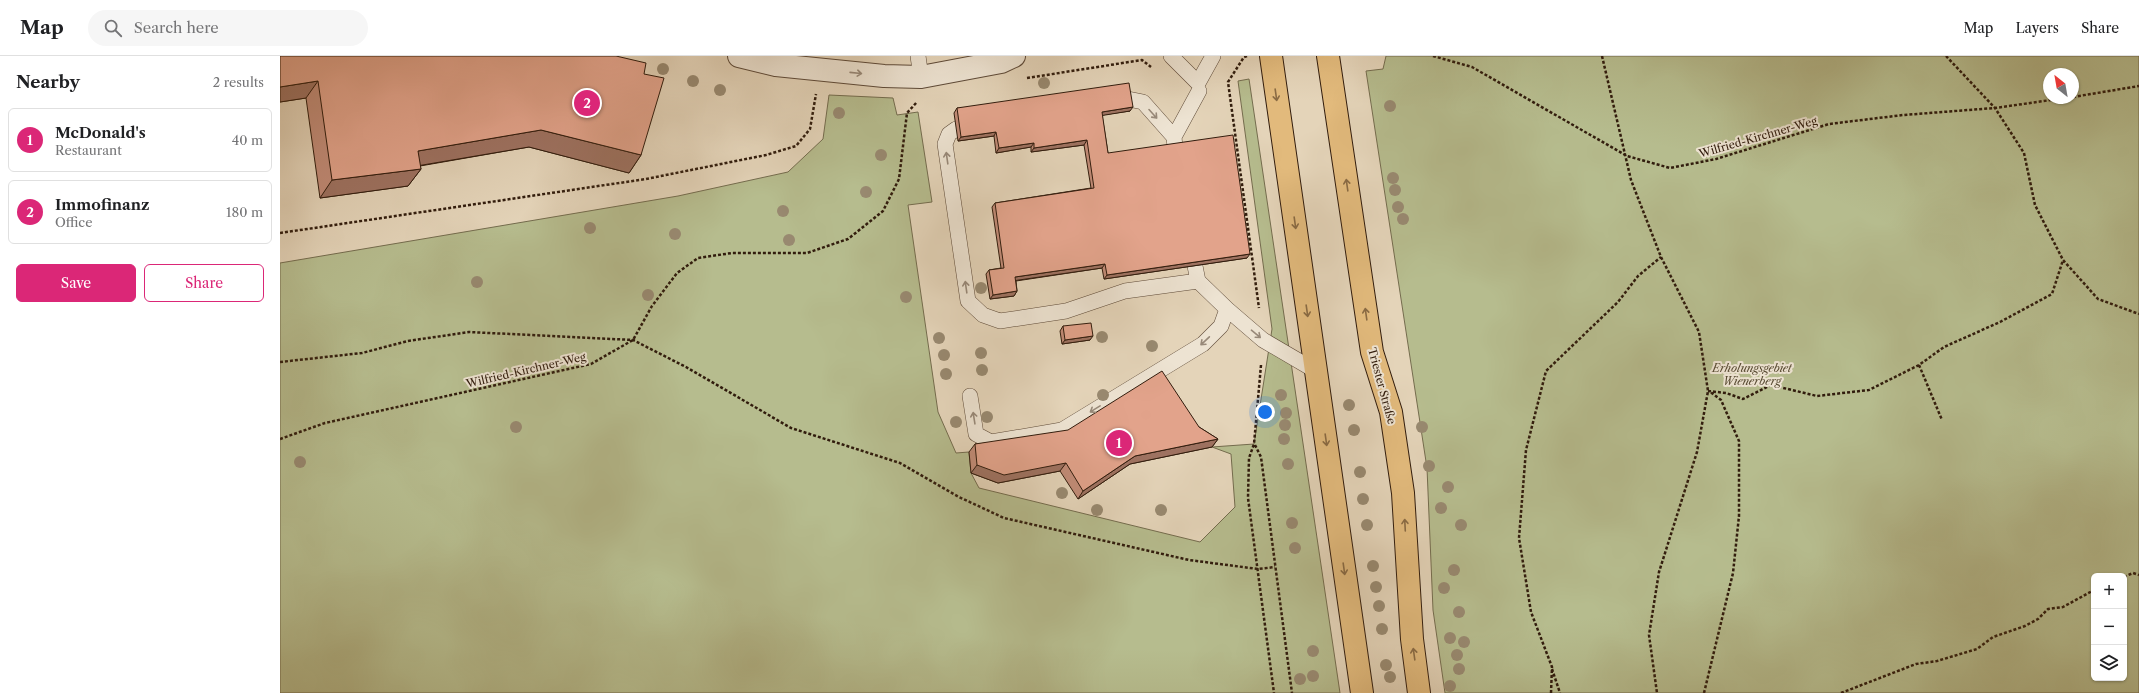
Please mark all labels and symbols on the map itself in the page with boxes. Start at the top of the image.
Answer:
north arrow [2043,68,2079,104]
one-way arrow [849,70,862,77]
pin: 2 [574,88,600,118]
one-way arrow [1272,88,1280,101]
one-way arrow [1149,109,1158,119]
street label: Wilfried-Kirchner-Weg [1696,113,1819,161]
one-way arrow [943,152,951,165]
one-way arrow [1343,179,1351,192]
one-way arrow [1291,216,1299,229]
one-way arrow [962,281,970,294]
one-way arrow [1303,304,1311,317]
one-way arrow [1362,308,1370,321]
one-way arrow [1251,330,1262,339]
one-way arrow [1201,336,1211,345]
street label: Triester Straße [1365,346,1399,426]
street label: Wilfried-Kirchner-Weg [464,349,587,391]
park label: Erholungsgebiet Wienerberg [1711,361,1793,388]
your location [1255,402,1275,422]
one-way arrow [1090,405,1101,413]
one-way arrow [970,412,978,425]
pin: 1 [1106,428,1132,458]
one-way arrow [1322,433,1330,446]
one-way arrow [1401,519,1408,532]
one-way arrow [1340,562,1348,575]
one-way arrow [1410,648,1418,661]

